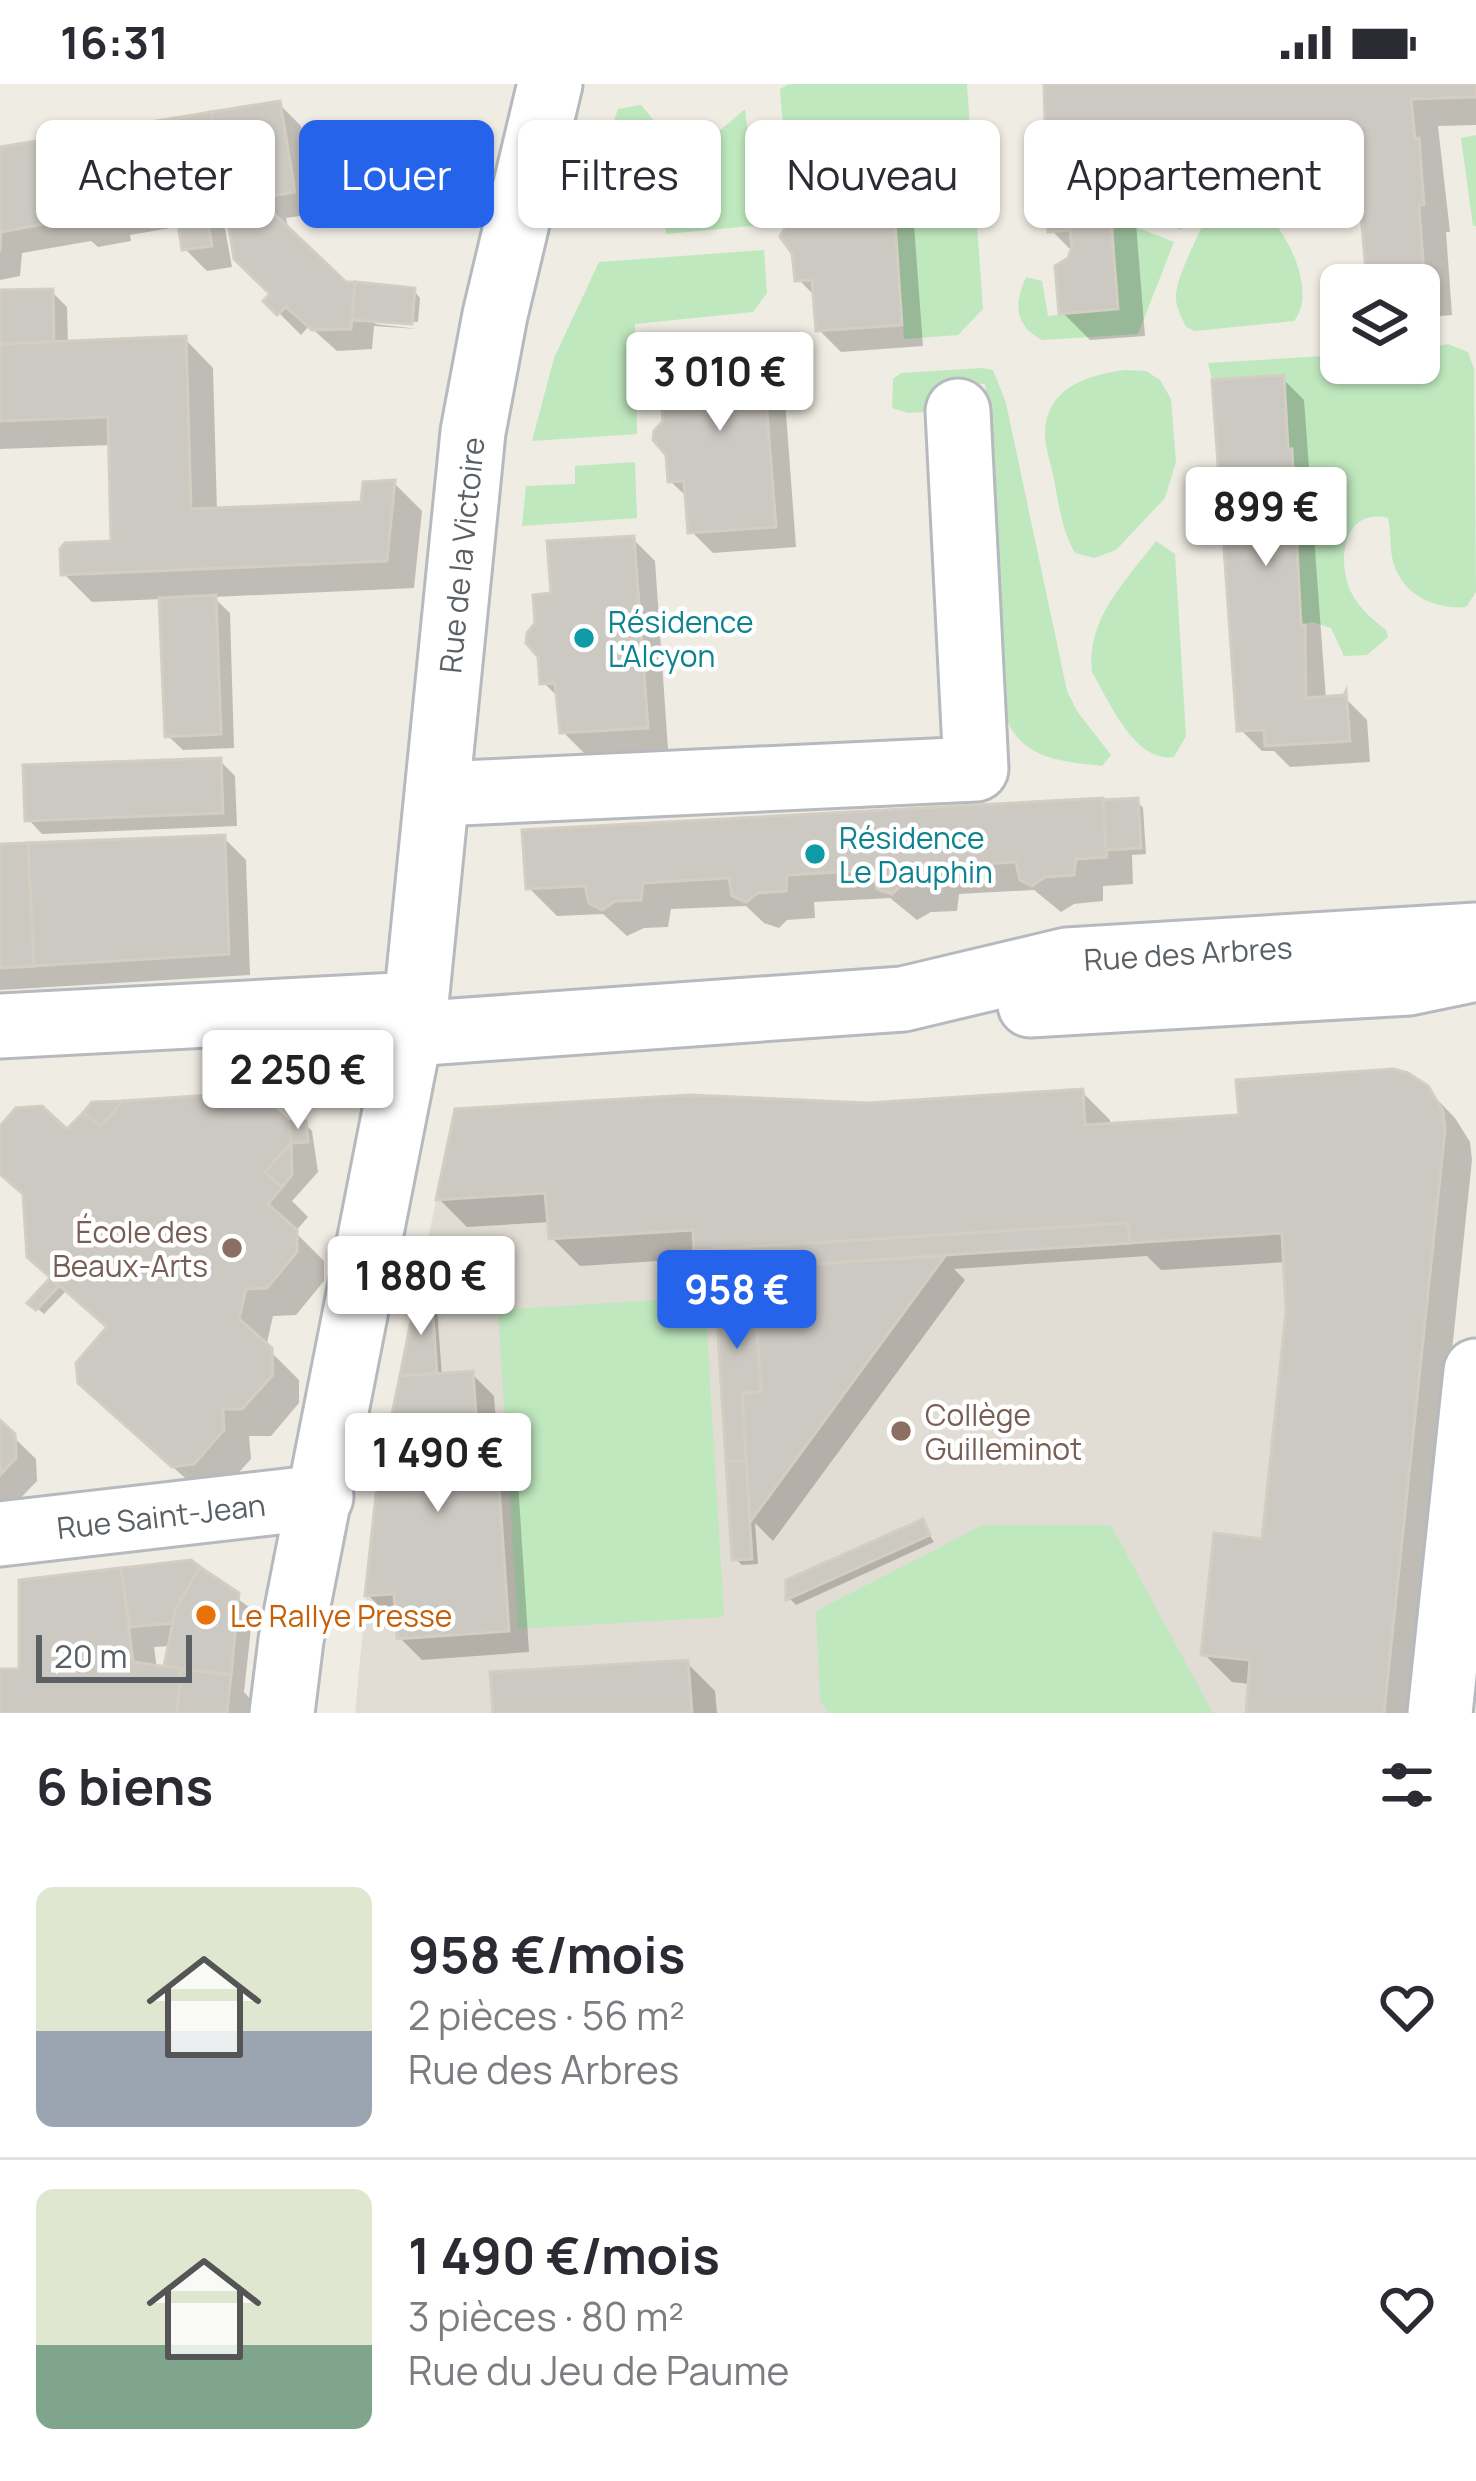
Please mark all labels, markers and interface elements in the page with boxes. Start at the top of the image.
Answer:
text: 16:31 [60,11,169,73]
chip: Acheter [36,120,275,228]
chip: Louer [299,120,494,228]
chip: Filtres [518,120,721,228]
chip: Nouveau [745,120,1000,228]
chip: Appartement [1024,120,1364,228]
map controls [1320,264,1440,384]
button: layers [1320,264,1440,384]
pin: 3 010 € [609,332,831,434]
text: 3 010 € [653,344,787,398]
street label: Rue de la Victoire [429,435,493,675]
pin: 899 € [1182,467,1350,569]
text: 899 € [1213,479,1319,533]
place label: Résidence L'Alcyon [608,601,753,676]
marker: Résidence L'Alcyon [571,625,597,651]
place label: Résidence Le Dauphin [839,817,993,892]
marker: Résidence Le Dauphin [802,841,828,867]
street label: Rue des Arbres [1082,926,1293,979]
pin: 2 250 € [187,1030,409,1132]
text: 2 250 € [229,1042,367,1096]
place label: École des Beaux-Arts [52,1211,208,1286]
marker: École des Beaux-Arts [219,1235,245,1261]
pin: 1 880 € [310,1236,532,1338]
text: 1 880 € [355,1248,487,1302]
pin: 958 € [653,1250,821,1352]
text: 958 € [684,1262,790,1316]
place label: Collège Guilleminot [925,1394,1082,1469]
pin: 1 490 € [327,1413,549,1515]
marker: Collège Guilleminot [888,1418,914,1444]
text: 1 490 € [372,1425,504,1479]
street label: Rue Saint-Jean [54,1483,267,1548]
place label: Le Rallye Presse [230,1595,452,1636]
marker: Le Rallye Presse [193,1602,219,1628]
scale bar [36,1629,192,1682]
text: 20 m [54,1633,128,1678]
text: 6 biens [36,1751,213,1820]
icon: filters [1374,1752,1440,1818]
text: 958 €/mois [408,1919,685,1988]
icon: home [132,1935,276,2079]
icon: heart [1374,1974,1440,2040]
text: 2 pièces · 56 m² [408,1988,685,2042]
text: Rue des Arbres [408,2042,679,2096]
text: 1 490 €/mois [408,2220,720,2289]
icon: home [132,2237,276,2381]
icon: heart [1374,2276,1440,2342]
text: 3 pièces · 80 m² [408,2289,684,2343]
text: Rue du Jeu de Paume [408,2343,789,2397]

